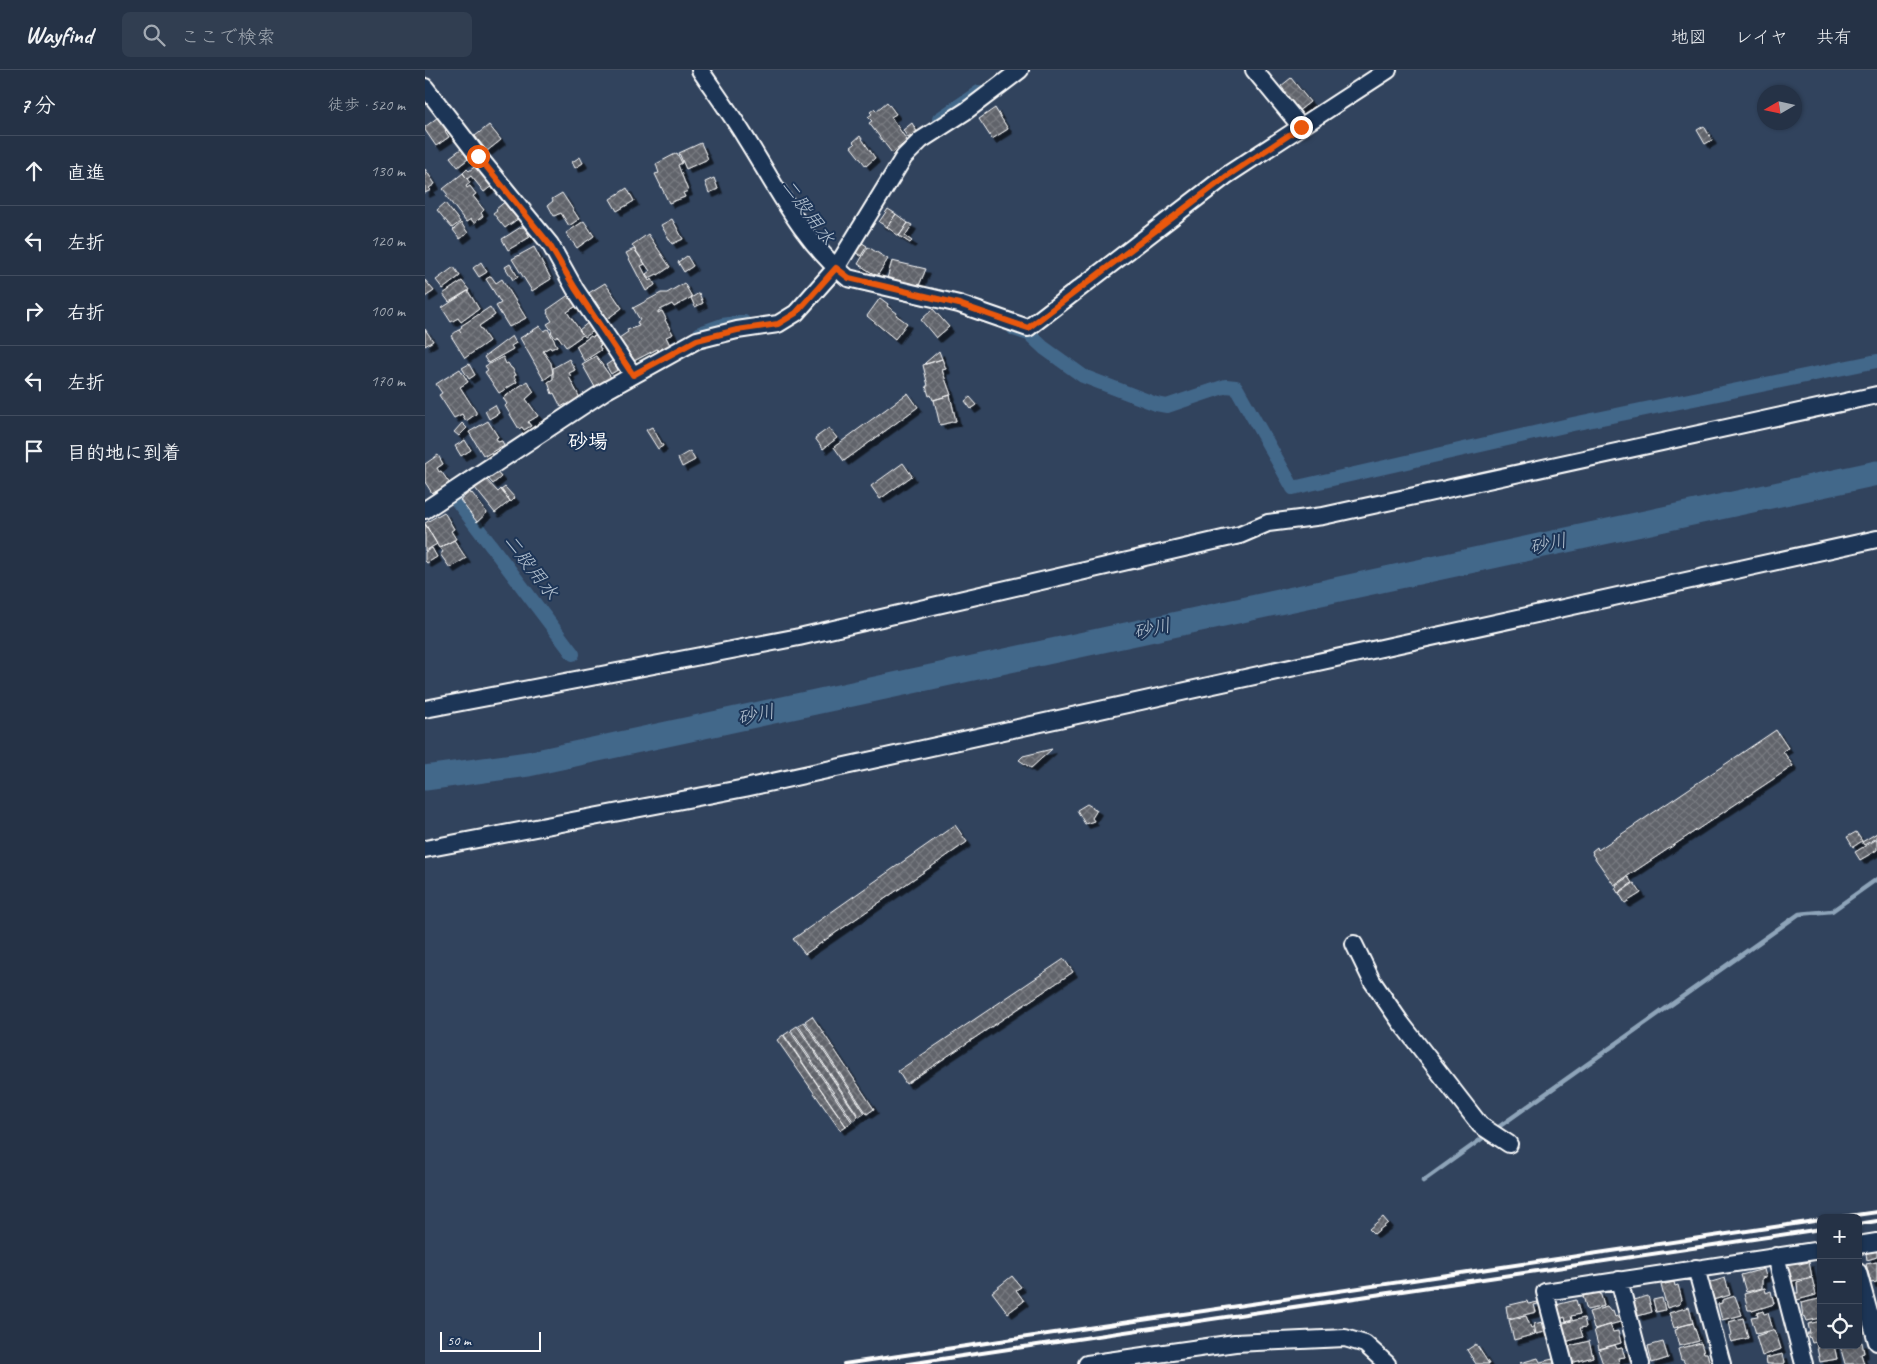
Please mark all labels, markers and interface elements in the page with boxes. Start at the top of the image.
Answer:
search box [122,12,472,57]
text: Wayfind [25,20,92,50]
icon: search [140,21,168,49]
text: ここで検索 [180,25,275,49]
text: 地図 [1671,26,1707,48]
text: レイヤ [1735,26,1788,48]
text: 共有 [1816,26,1852,48]
north arrow [1757,85,1802,130]
text: 7 分 [20,92,55,118]
text: 徒歩 · 520 m [328,95,405,115]
route end [1290,116,1313,139]
route start [467,145,490,168]
icon: ahead [20,157,48,185]
text: 直進 [67,161,105,185]
text: 130 m [371,161,405,181]
water label: 二股用水 [776,174,840,250]
icon: left [20,227,48,255]
text: 左折 [67,231,105,255]
text: 120 m [371,231,405,251]
icon: right [20,297,48,325]
text: 右折 [67,301,105,325]
text: 100 m [371,301,405,321]
icon: left [20,367,48,395]
text: 左折 [67,371,105,395]
text: 170 m [371,371,405,391]
district label: 砂場 [568,429,608,454]
icon: arrive [20,437,48,465]
text: 目的地に到着 [67,441,181,465]
water label: 砂川 [1527,528,1569,560]
water label: 二股用水 [499,529,563,605]
water label: 砂川 [1131,613,1173,645]
water label: 砂川 [735,699,777,731]
map controls [1817,1214,1862,1349]
button: + [1817,1214,1862,1259]
button: − [1817,1259,1862,1304]
button: locate [1817,1304,1862,1349]
scale bar [440,1329,541,1352]
text: 50 m [447,1332,471,1349]

